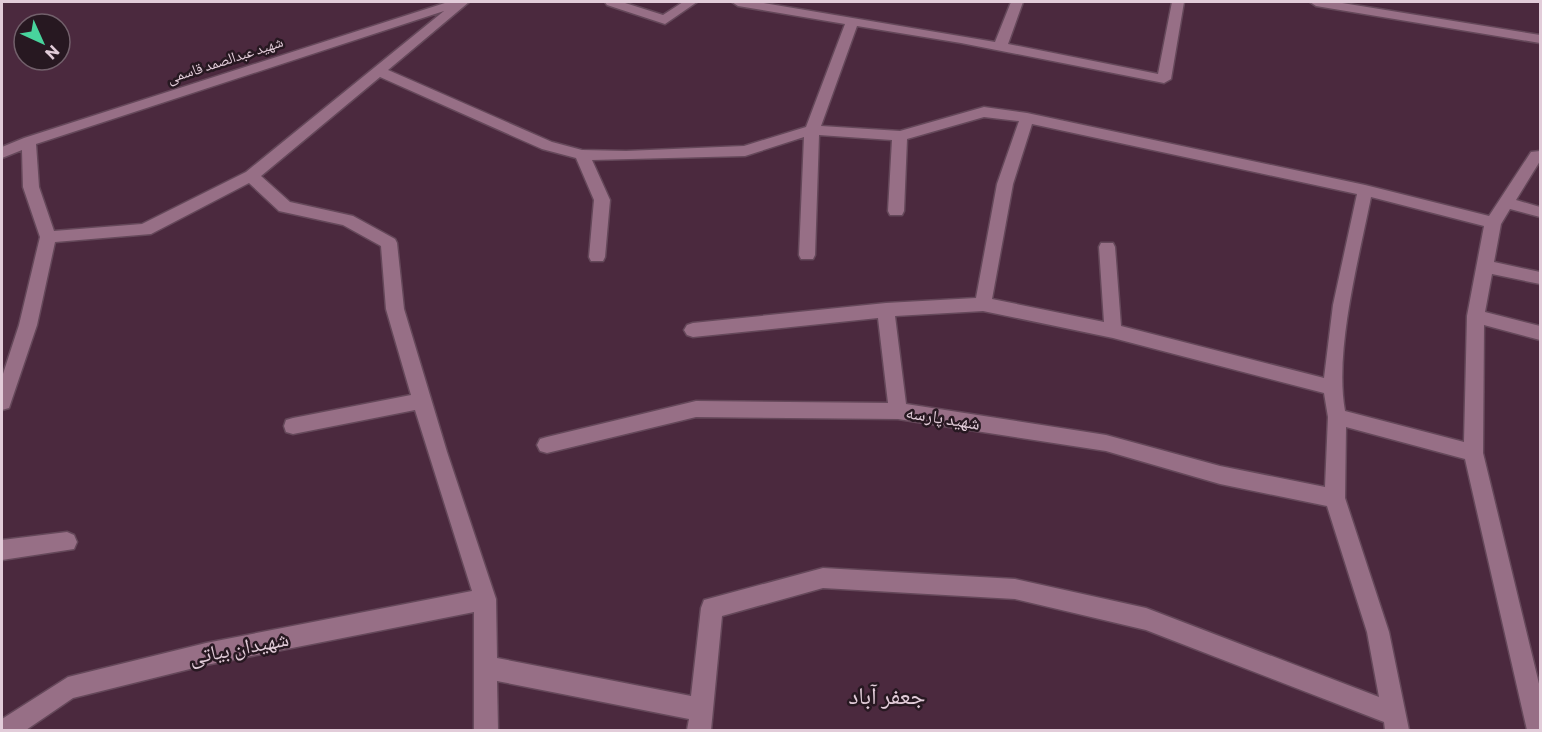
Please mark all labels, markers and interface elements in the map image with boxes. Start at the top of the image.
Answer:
north arrow [12,12,72,72]
street label: شهید عبدالصمد قاسمی [164,32,286,88]
text: N [42,42,64,64]
street label: شهید پارسه [904,400,982,435]
street label: شهیدان بیاتی [187,625,291,670]
district label: جعفر آباد [848,680,926,710]

